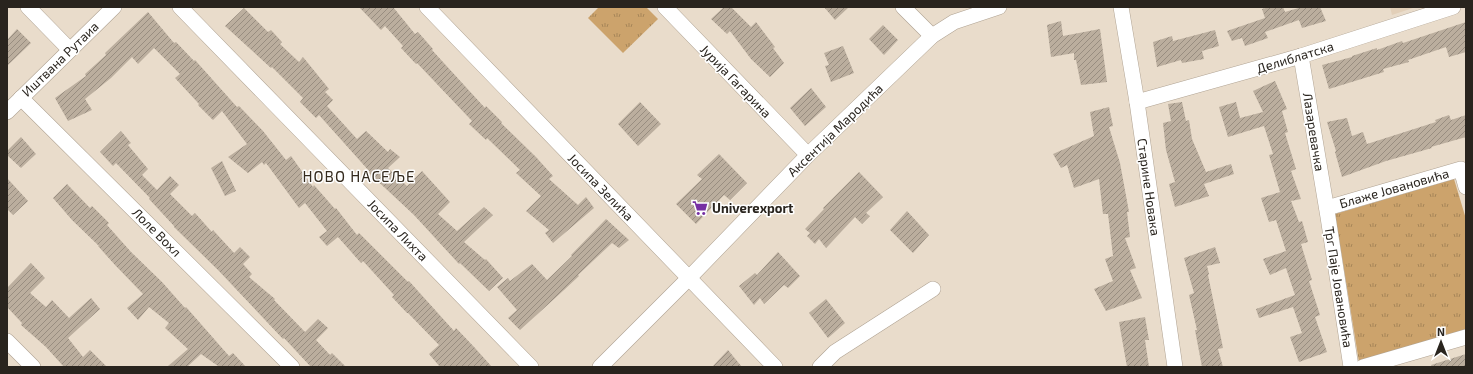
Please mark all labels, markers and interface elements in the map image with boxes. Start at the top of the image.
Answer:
street label: Иштвана Рутаиа [18,18,102,100]
street label: Делиблатска [1255,38,1335,76]
street label: Јурија Гагарина [697,41,775,121]
street label: Аксентија Мародића [784,80,886,180]
street label: Лазаревачка [1300,92,1328,172]
street label: Старине Новака [1134,137,1164,237]
street label: Јосипа Зелића [565,150,637,224]
street label: Блаже Јовановића [1337,165,1451,211]
district label: НОВО НАСЕЉЕ [303,167,415,185]
street label: Јосипа Лихта [364,196,432,264]
supermarket icon: Univerexport [691,199,709,217]
place label: Univerexport [712,200,794,216]
street label: Лоле Вохл [129,204,185,260]
street label: Трг Паје Јовановића [1321,225,1357,349]
north arrow [1421,322,1461,362]
text: N [1437,325,1445,338]

